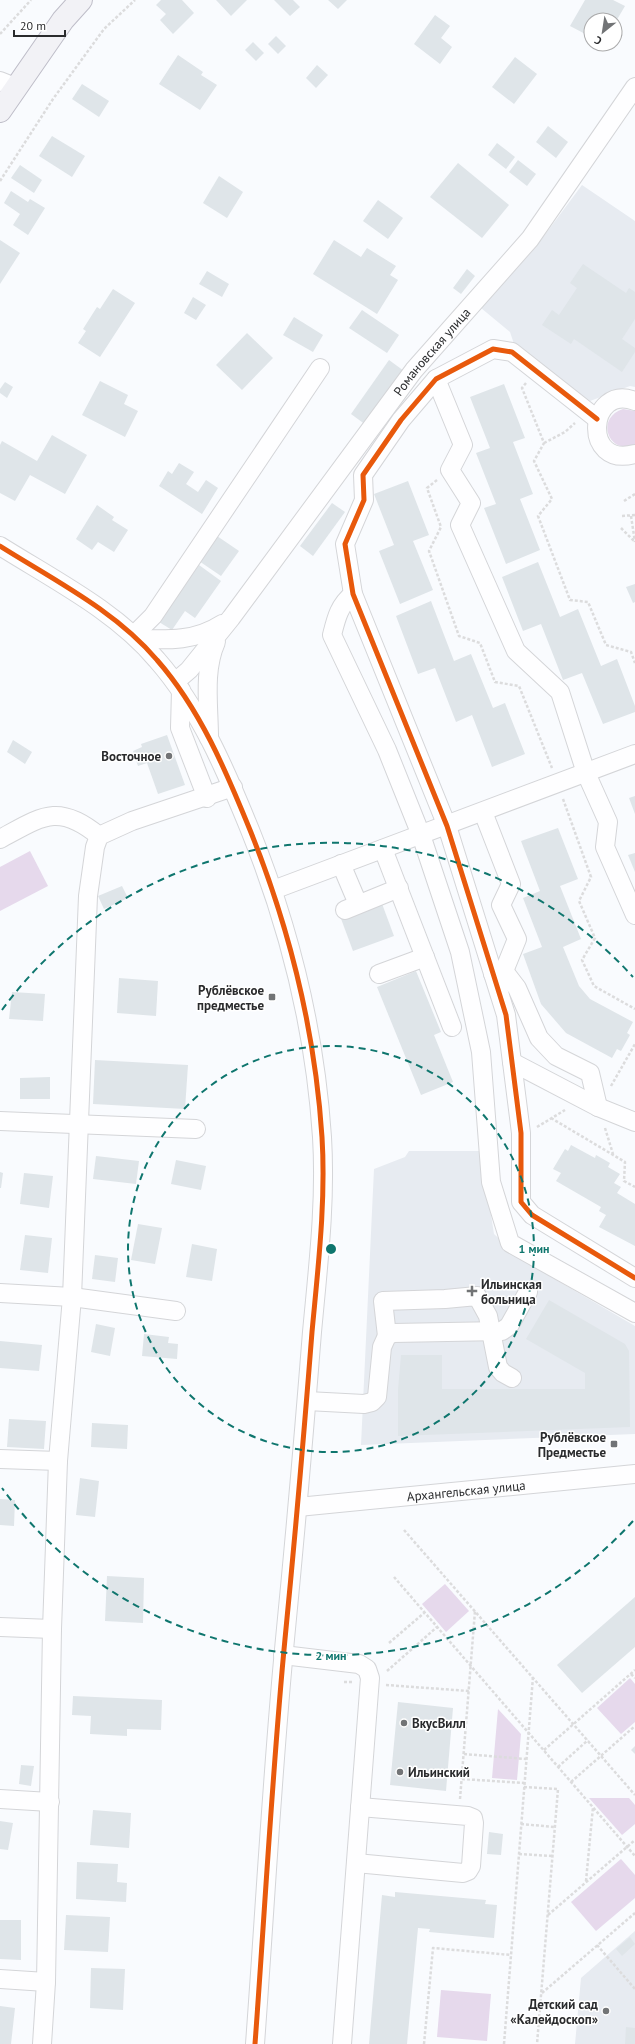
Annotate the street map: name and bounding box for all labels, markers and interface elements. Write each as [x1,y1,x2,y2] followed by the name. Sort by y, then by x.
[14,12,65,38] scale bar
[583,12,623,52] north arrow
[20,18,46,33] text: 20 m
[592,33,604,48] text: С
[390,304,474,399] street label: Романовская улица
[101,748,161,765] place label: Восточное
[164,751,174,761] marker: Восточное
[197,982,264,1014] place label: Рублёвское предместье
[267,992,277,1002] marker: Рублёвское предместье
[519,1241,549,1256] text: 1 мин
[324,1242,338,1256] centre of rings
[481,1276,542,1308] place label: Ильинская больница
[466,1285,478,1297] marker: Ильинская больница
[538,1429,606,1461] place label: Рублёвское Предместье
[609,1439,619,1449] marker: Рублёвское Предместье
[406,1476,526,1505] street label: Архангельская улица
[316,1648,346,1663] text: 2 мин
[412,1715,466,1732] place label: ВкусВилл
[399,1718,409,1728] marker: ВкусВилл
[408,1764,470,1781] place label: Ильинский
[395,1767,405,1777] marker: Ильинский
[510,1996,599,2028] place label: Детский сад «Калейдоскоп»
[601,2006,611,2016] marker: Детский сад «Калейдоскоп»

